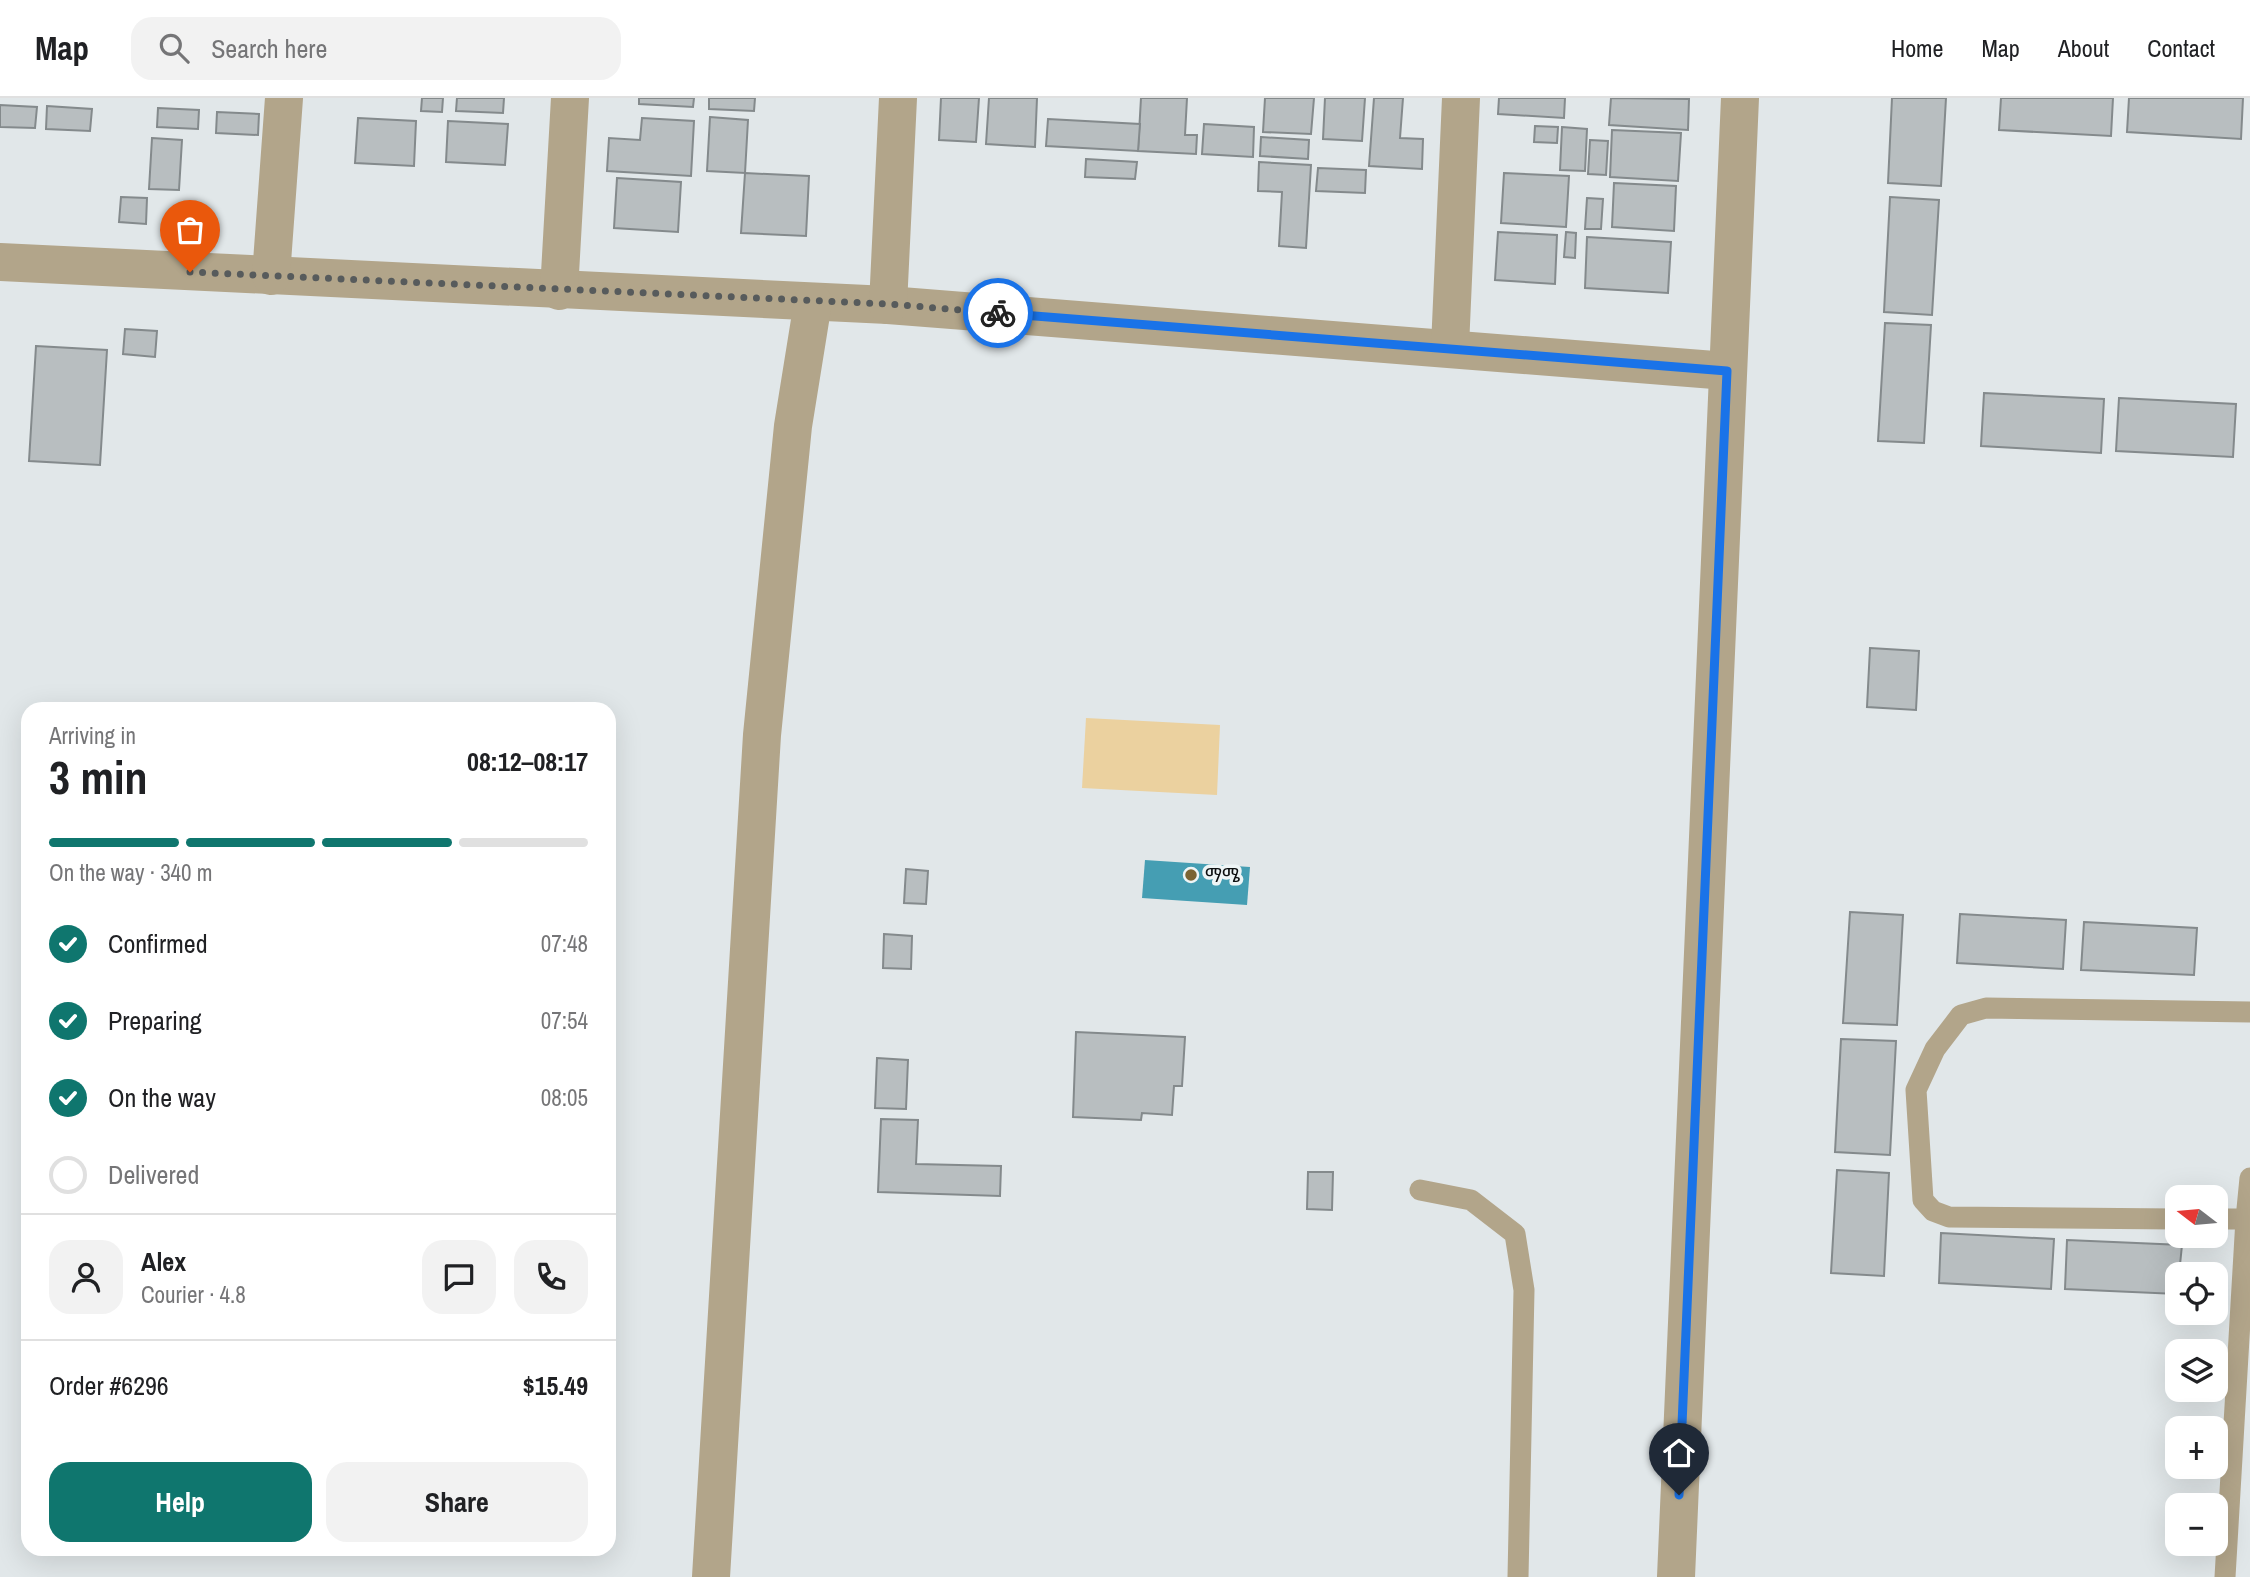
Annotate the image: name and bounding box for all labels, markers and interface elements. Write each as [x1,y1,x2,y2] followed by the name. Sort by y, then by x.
[131,17,621,80] search box
[35,26,89,70] text: Map
[155,29,193,67] icon: search
[211,31,327,66] text: Search here
[1891,32,1943,64] text: Home
[1981,32,2020,64] text: Map
[2058,32,2109,64] text: About
[2147,32,2215,64] text: Contact
[160,200,220,272] pin
[171,211,209,249] icon: bag
[963,278,1033,348] courier
[979,294,1017,332] icon: bike
[49,720,136,751] text: Arriving in
[467,744,588,779] text: 08:12–08:17
[49,746,148,808] text: 3 min
[49,857,213,888] text: On the way · 340 m
[1205,862,1240,888] place label: ማሜ
[1183,867,1199,883] marker: ማሜ
[49,925,87,963] icon: check
[108,926,208,961] text: Confirmed
[541,928,588,959] text: 07:48
[49,1002,87,1040] icon: check
[108,1003,202,1038] text: Preparing
[541,1005,588,1036] text: 07:54
[49,1079,87,1117] icon: check
[108,1080,216,1115] text: On the way
[541,1082,588,1113] text: 08:05
[108,1157,199,1192] text: Delivered
[2165,1185,2228,1248] north arrow
[2165,1185,2228,1556] map controls
[49,1240,123,1314] button: person
[422,1240,496,1314] button: chat
[514,1240,588,1314] button: phone
[141,1244,186,1279] text: Alex
[2165,1262,2228,1325] button: locate
[141,1279,246,1310] text: Courier · 4.8
[2165,1339,2228,1402] button: layers
[49,1368,169,1403] text: Order #6296
[523,1368,588,1403] text: $15.49
[2165,1416,2228,1479] button: +
[1649,1423,1709,1495] pin
[1660,1434,1698,1472] icon: home
[49,1462,312,1542] button: Help
[326,1462,588,1542] button: Share
[2165,1493,2228,1556] button: −

